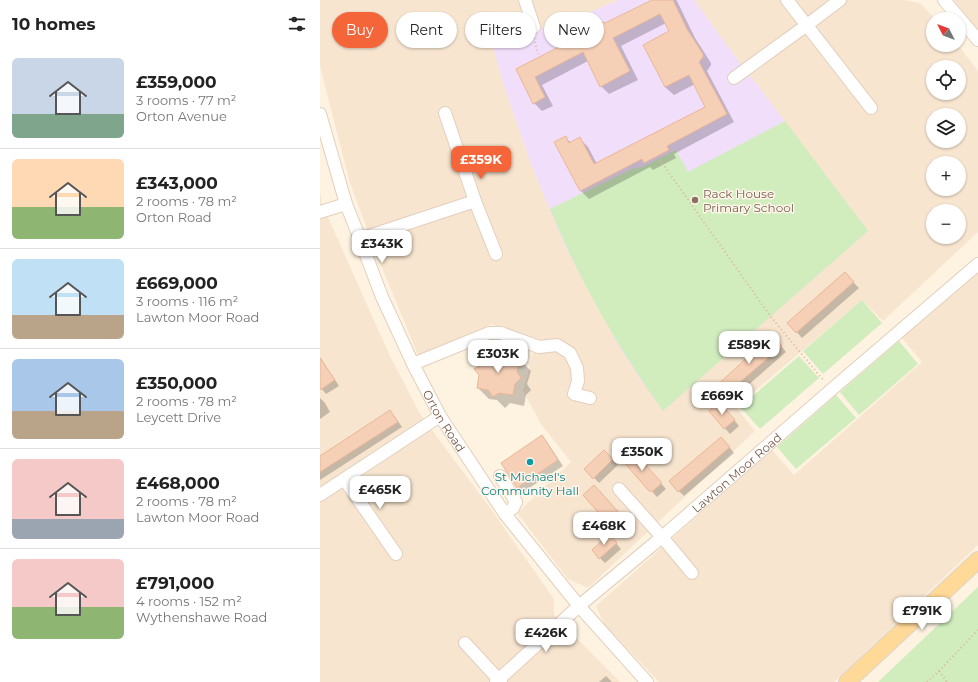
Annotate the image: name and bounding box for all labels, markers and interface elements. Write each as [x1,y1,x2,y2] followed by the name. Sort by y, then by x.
[332,12,388,48] chip: Buy
[396,12,457,48] chip: Rent
[465,12,536,48] chip: Filters
[544,12,604,48] chip: New
[926,12,966,52] north arrow
[926,12,966,244] map controls
[286,13,308,35] icon: filters
[12,14,96,34] text: 10 homes
[926,60,966,100] button: locate
[136,72,217,92] text: £359,000
[44,74,92,122] icon: home
[136,92,236,108] text: 3 rooms · 77 m²
[136,108,227,124] text: Orton Avenue
[926,108,966,148] button: layers
[453,146,509,180] pin: £359K
[460,151,502,167] text: £359K
[926,156,966,196] button: +
[136,173,218,193] text: £343,000
[44,175,92,223] icon: home
[703,186,794,215] place label: Rack House Primary School
[136,193,237,209] text: 2 rooms · 78 m²
[690,195,700,205] marker: Rack House Primary School
[926,204,966,244] button: −
[136,209,212,225] text: Orton Road
[354,230,410,264] pin: £343K
[361,235,403,251] text: £343K
[136,273,218,293] text: £669,000
[44,275,92,323] icon: home
[136,293,238,309] text: 3 rooms · 116 m²
[136,309,259,325] text: Lawton Moor Road
[721,331,777,365] pin: £589K
[728,336,770,352] text: £589K
[470,340,526,374] pin: £303K
[477,345,519,361] text: £303K
[136,373,217,393] text: £350,000
[44,375,92,423] icon: home
[694,382,750,416] pin: £669K
[420,387,469,454] street label: Orton Road
[701,387,743,403] text: £669K
[136,393,237,409] text: 2 rooms · 78 m²
[136,409,221,425] text: Leycett Drive
[688,429,784,515] street label: Lawton Moor Road
[614,438,670,472] pin: £350K
[621,443,663,459] text: £350K
[525,457,535,467] marker: St Michael's Community Hall
[481,469,579,498] place label: St Michael's Community Hall
[136,473,220,493] text: £468,000
[44,475,92,523] icon: home
[352,476,408,510] pin: £465K
[359,481,401,497] text: £465K
[136,493,237,509] text: 2 rooms · 78 m²
[136,509,259,525] text: Lawton Moor Road
[576,512,632,546] pin: £468K
[582,517,626,533] text: £468K
[136,573,214,593] text: £791,000
[44,575,92,623] icon: home
[136,593,242,609] text: 4 rooms · 152 m²
[894,597,950,631] pin: £791K
[902,602,942,618] text: £791K
[136,609,267,625] text: Wythenshawe Road
[518,619,574,653] pin: £426K
[525,624,567,640] text: £426K

